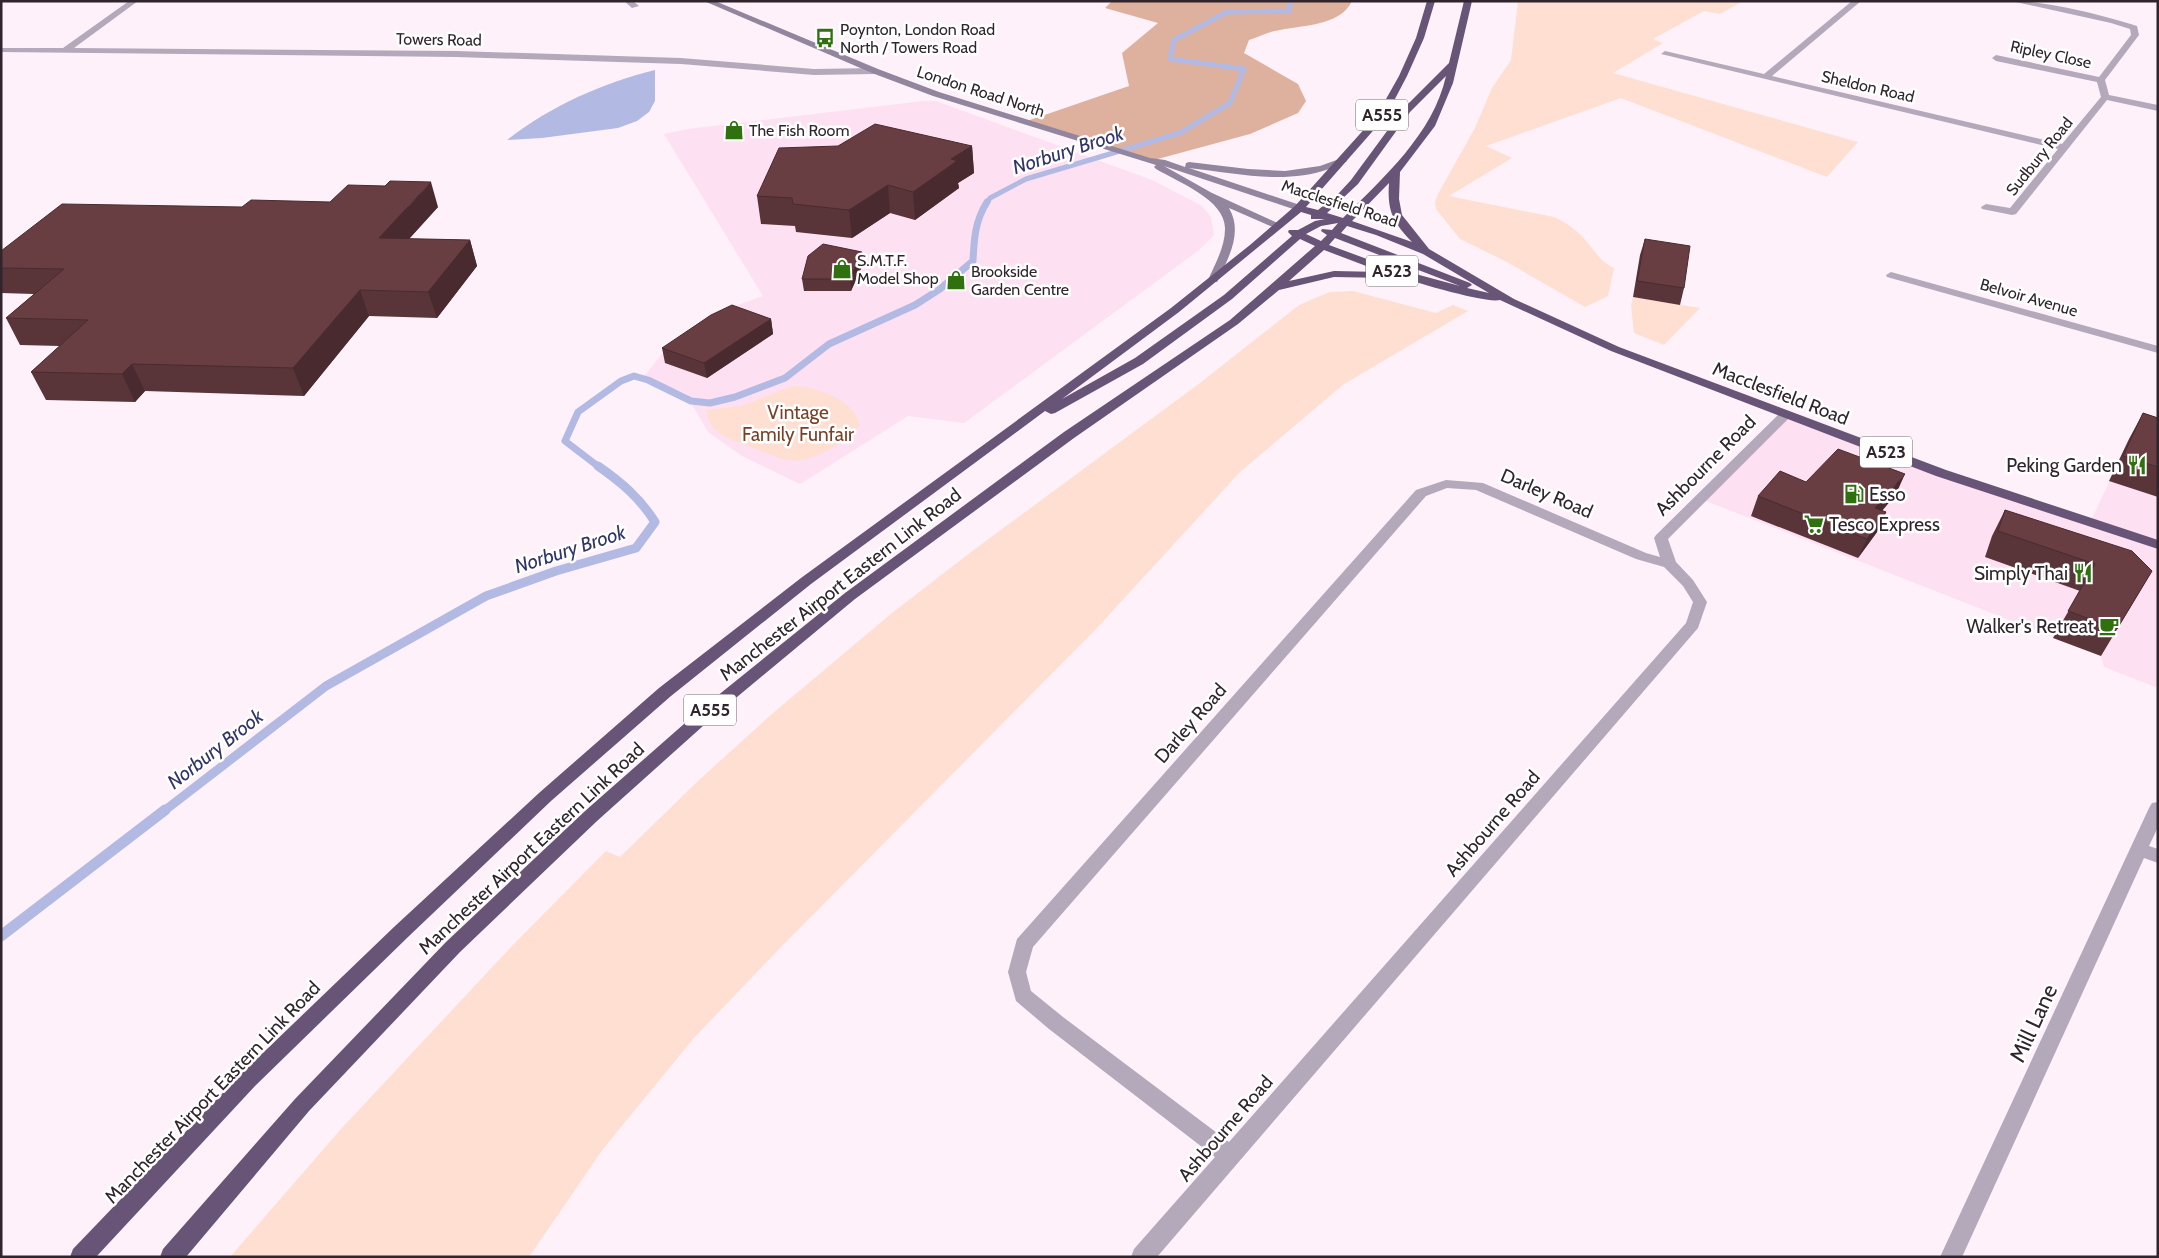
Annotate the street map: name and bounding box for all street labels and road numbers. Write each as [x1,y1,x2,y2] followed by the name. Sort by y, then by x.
[396,29,482,50] street label: Towers Road
[2009,37,2093,72] street label: Ripley Close
[915,62,1047,121] street label: London Road North
[1820,67,1916,106] street label: Sheldon Road
[1356,100,1408,130] road number: A555
[2002,113,2077,199] street label: Sudbury Road
[1279,176,1400,231] street label: Macclesfield Road
[1366,256,1418,286] road number: A523
[1978,274,2080,320] street label: Belvoir Avenue
[1709,357,1852,430] street label: Macclesfield Road
[1650,410,1760,520] street label: Ashbourne Road
[1860,437,1912,468] road number: A523
[1497,464,1596,523] street label: Darley Road
[715,483,966,686] street label: Manchester Airport Eastern Link Road
[1150,679,1231,768] street label: Darley Road
[684,694,736,726] road number: A555
[414,738,649,959] street label: Manchester Airport Eastern Link Road
[1440,766,1545,881] street label: Ashbourne Road
[100,976,325,1208] street label: Manchester Airport Eastern Link Road
[2004,980,2063,1066] street label: Mill Lane
[1173,1071,1278,1186] street label: Ashbourne Road

